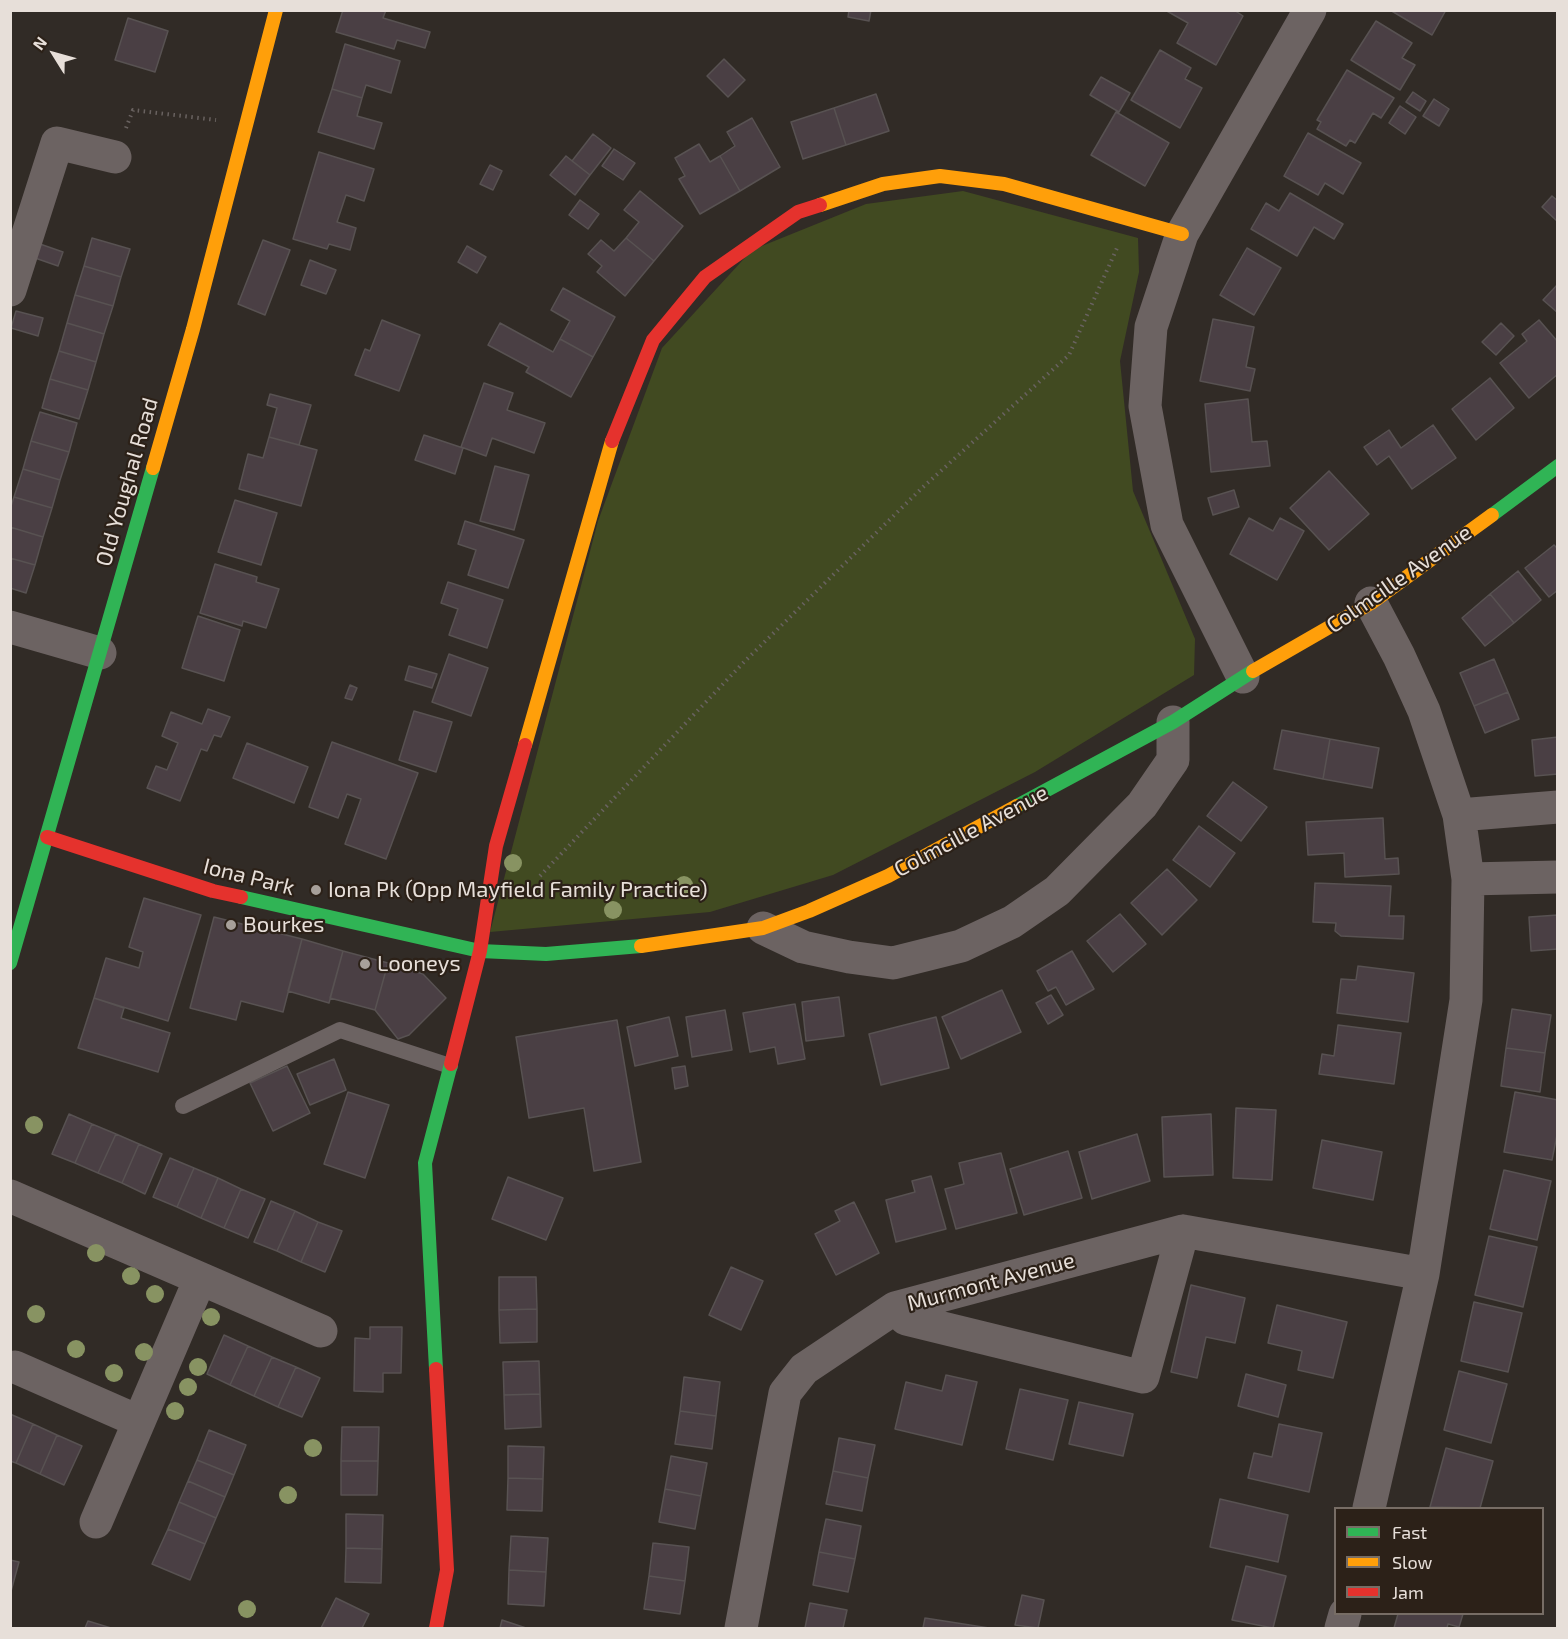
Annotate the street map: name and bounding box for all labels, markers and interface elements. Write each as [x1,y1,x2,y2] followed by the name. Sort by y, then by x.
[24,24,84,84] north arrow
[28,33,50,53] text: N
[90,395,164,569] street label: Old Youghal Road
[1322,519,1476,639] street label: Colmcille Avenue
[890,779,1052,883] street label: Colmcille Avenue
[201,853,297,901] street label: Iona Park
[328,877,708,903] place label: Iona Pk (Opp Mayfield Family Practice)
[309,883,323,897] marker: Iona Pk (Opp Mayfield Family Practice)
[243,912,324,938] place label: Bourkes
[224,918,238,932] marker: Bourkes
[377,951,461,977] place label: Looneys
[358,957,372,971] marker: Looneys
[904,1247,1078,1317] street label: Murmont Avenue
[1334,1507,1544,1615] legend
[1392,1521,1427,1543] text: Fast
[1392,1551,1432,1573] text: Slow
[1392,1581,1424,1603] text: Jam

